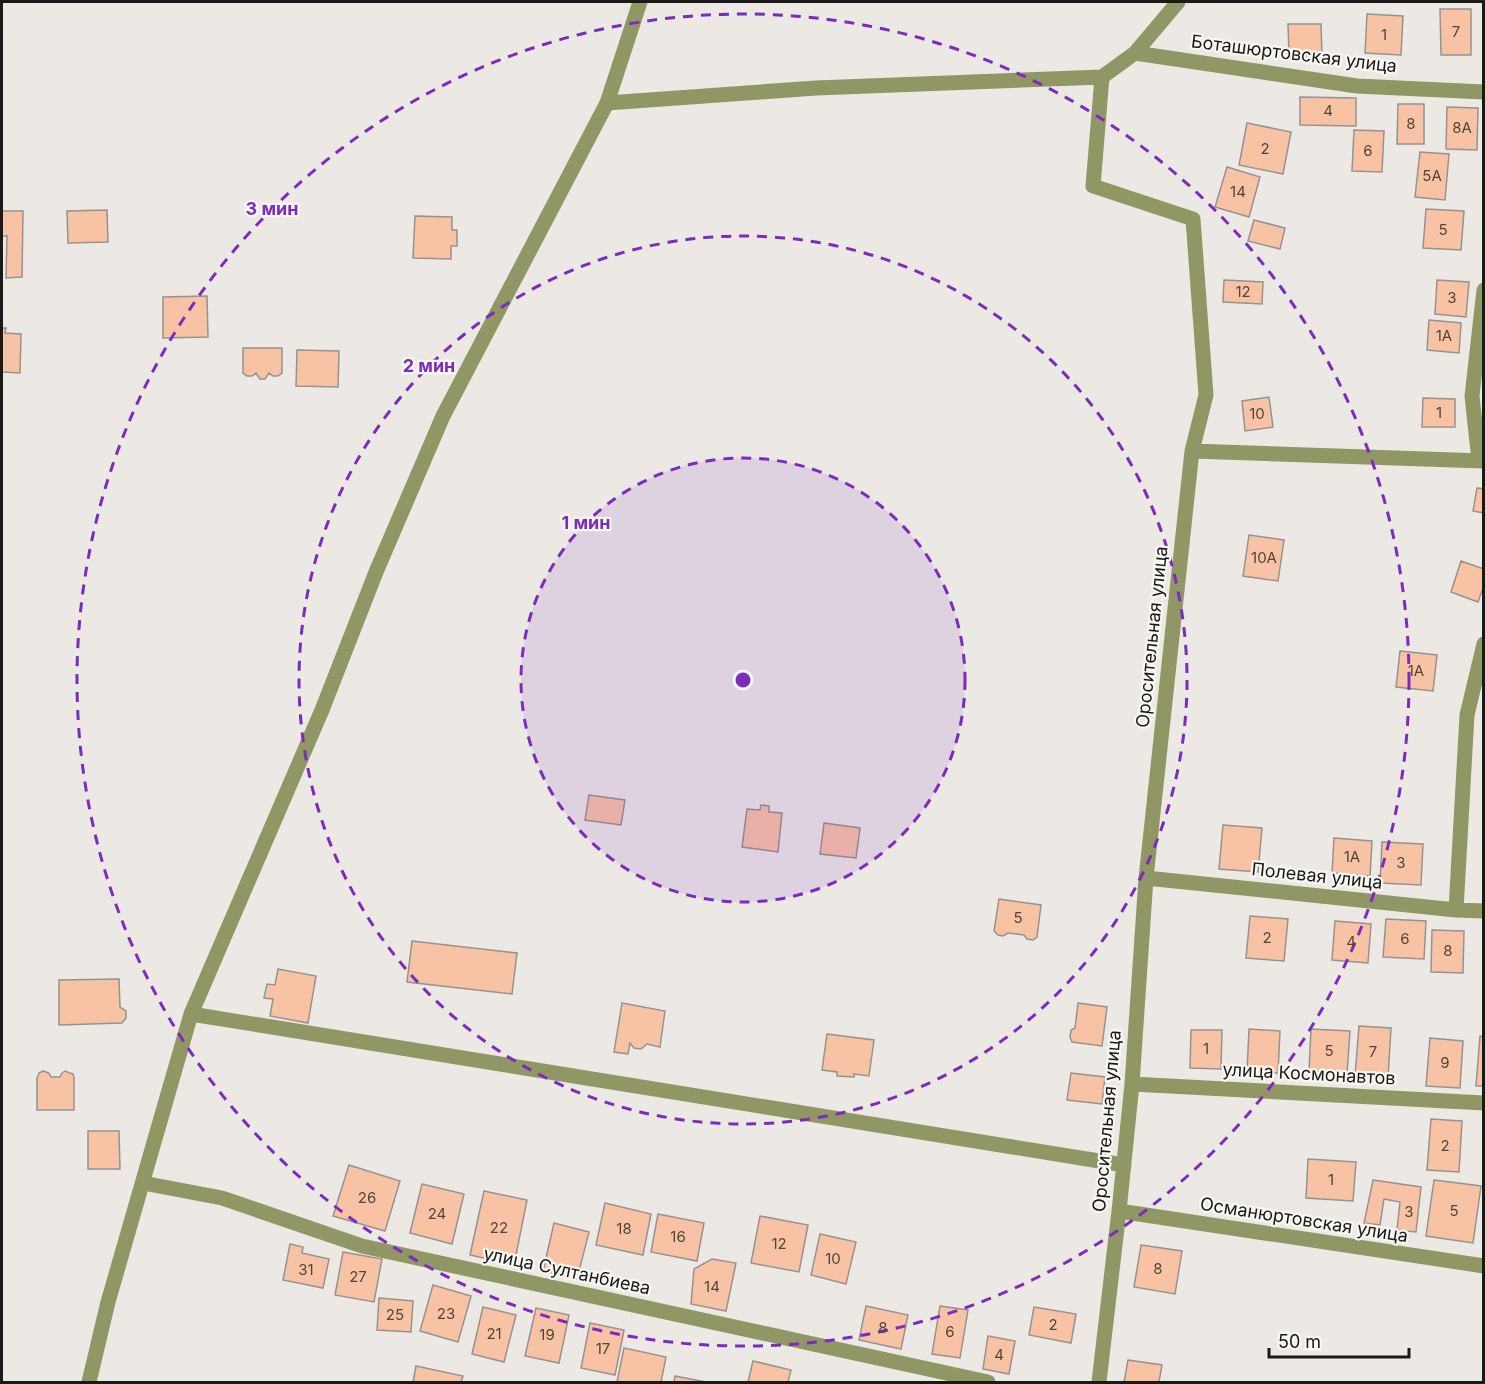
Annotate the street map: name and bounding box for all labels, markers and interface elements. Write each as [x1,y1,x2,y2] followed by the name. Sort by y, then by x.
[1452,22,1460,41] house number: 7
[1381,25,1387,44] house number: 1
[1190,30,1398,77] street label: Боташюртовская улица
[1323,101,1333,120] house number: 4
[1406,114,1416,133] house number: 8
[1452,118,1472,137] house number: 8А
[1260,139,1270,158] house number: 2
[1363,141,1373,160] house number: 6
[1422,166,1442,185] house number: 5А
[1230,182,1246,201] house number: 14
[246,198,298,219] text: 3 мин
[1438,220,1448,239] house number: 5
[1235,282,1251,301] house number: 12
[1447,288,1457,307] house number: 3
[1436,326,1452,345] house number: 1А
[403,355,455,376] text: 2 мин
[1436,403,1442,422] house number: 1
[1249,404,1265,423] house number: 10
[561,512,611,533] text: 1 мин
[1132,545,1171,729] street label: Оросительная улица
[1251,548,1277,567] house number: 10А
[1408,661,1424,680] house number: 1А
[733,670,753,690] centre of rings
[1344,847,1360,866] house number: 1А
[1396,853,1406,872] house number: 3
[1251,858,1384,893] street label: Полевая улица
[1013,908,1023,927] house number: 5
[1262,928,1272,947] house number: 2
[1400,929,1410,948] house number: 6
[1346,932,1356,951] house number: 4
[1443,941,1453,960] house number: 8
[1088,1029,1125,1213] street label: Оросительная улица
[1203,1039,1209,1058] house number: 1
[1324,1041,1334,1060] house number: 5
[1369,1042,1377,1061] house number: 7
[1440,1053,1450,1072] house number: 9
[1222,1058,1396,1089] street label: улица Космонавтов
[1440,1136,1450,1155] house number: 2
[1328,1170,1334,1189] house number: 1
[358,1188,376,1207] house number: 26
[1199,1193,1410,1246] street label: Османюртовская улица
[1449,1201,1459,1220] house number: 5
[1404,1202,1414,1221] house number: 3
[428,1204,446,1223] house number: 24
[490,1218,508,1237] house number: 22
[616,1219,632,1238] house number: 18
[670,1227,686,1246] house number: 16
[771,1234,787,1253] house number: 12
[482,1243,653,1298] street label: улица Султанбиева
[825,1249,841,1268] house number: 10
[1153,1259,1163,1278] house number: 8
[298,1260,314,1279] house number: 31
[349,1267,367,1286] house number: 27
[704,1277,720,1296] house number: 14
[437,1304,455,1323] house number: 23
[386,1305,404,1324] house number: 25
[1048,1315,1058,1334] house number: 2
[878,1318,888,1337] house number: 8
[1269,1321,1408,1359] scale bar
[945,1322,955,1341] house number: 6
[486,1324,502,1343] house number: 21
[539,1325,555,1344] house number: 19
[1278,1331,1321,1352] text: 50 m
[596,1339,610,1358] house number: 17
[994,1345,1004,1364] house number: 4

